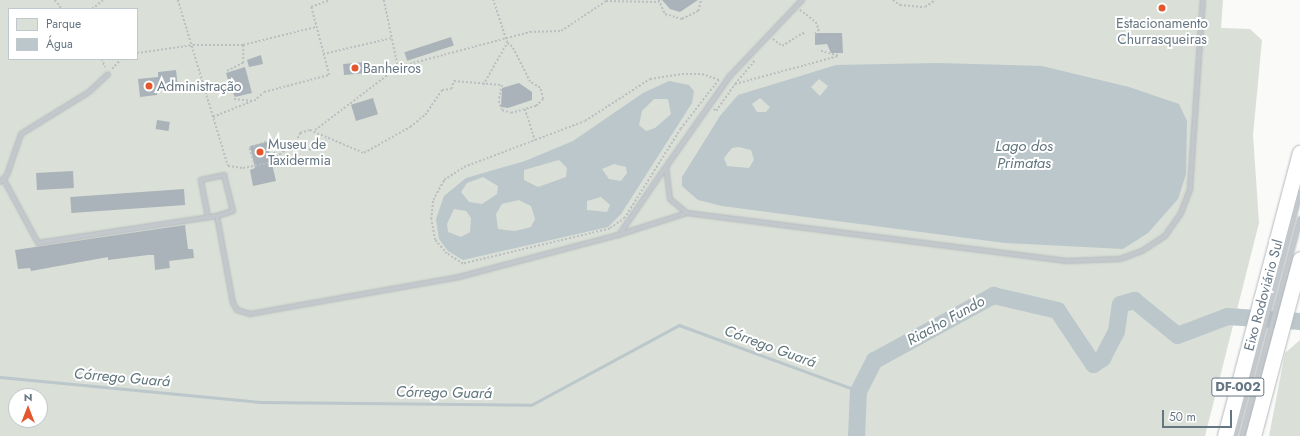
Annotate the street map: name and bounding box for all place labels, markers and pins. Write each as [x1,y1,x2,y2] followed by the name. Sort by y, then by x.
[1157,3,1167,13] marker: Estacionamento Churrasqueiras
[1116,15,1208,48] place label: Estacionamento Churrasqueiras
[363,60,421,76] place label: Banheiros
[350,63,360,73] marker: Banheiros
[157,78,241,94] place label: Administração
[144,81,154,91] marker: Administração
[268,136,331,168] place label: Museu de Taxidermia
[255,147,265,157] marker: Museu de Taxidermia

